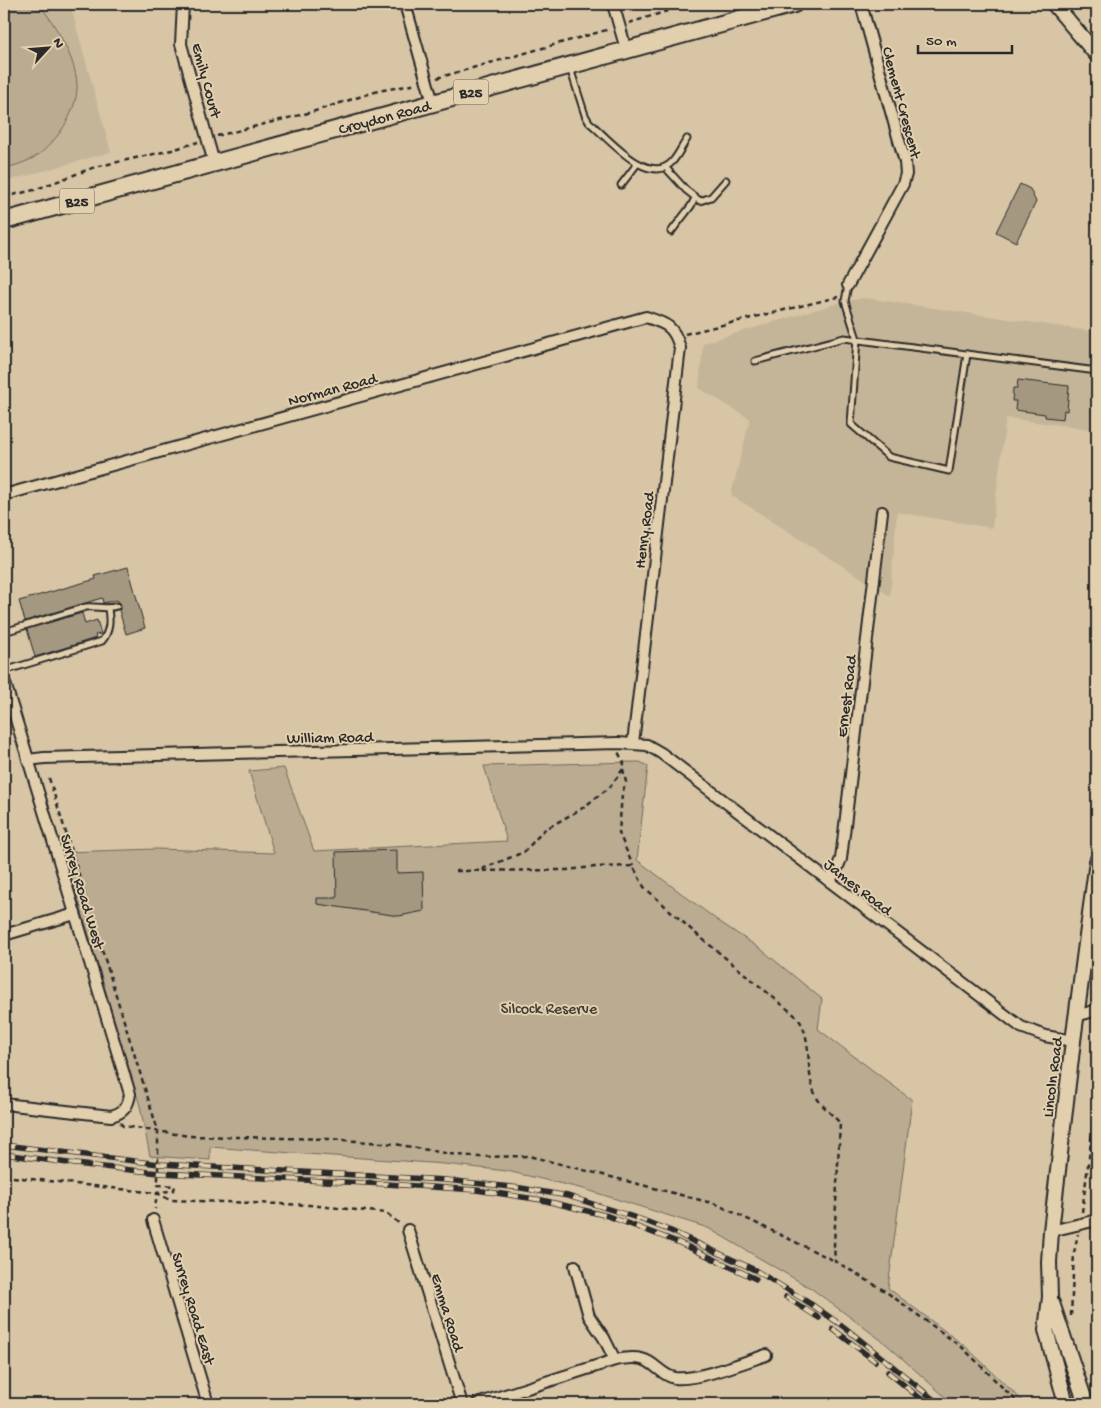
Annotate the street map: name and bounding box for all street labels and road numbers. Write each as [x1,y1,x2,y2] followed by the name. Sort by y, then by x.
[186,41,224,122] street label: Emily Court
[876,45,924,162] street label: Clement Crescent
[454,80,488,104] road number: B25
[337,98,435,141] street label: Croydon Road
[60,188,94,214] road number: B25
[286,370,381,412] street label: Norman Road
[632,489,661,570] street label: Henry Road
[834,653,863,739] street label: Ernest Road
[287,729,375,750] street label: William Road
[54,832,108,953] street label: Surrey Road West
[819,856,896,922] street label: James Road
[1040,1035,1069,1119] street label: Lincoln Road
[166,1251,218,1369] street label: Surrey Road East
[425,1272,467,1356] street label: Emma Road

